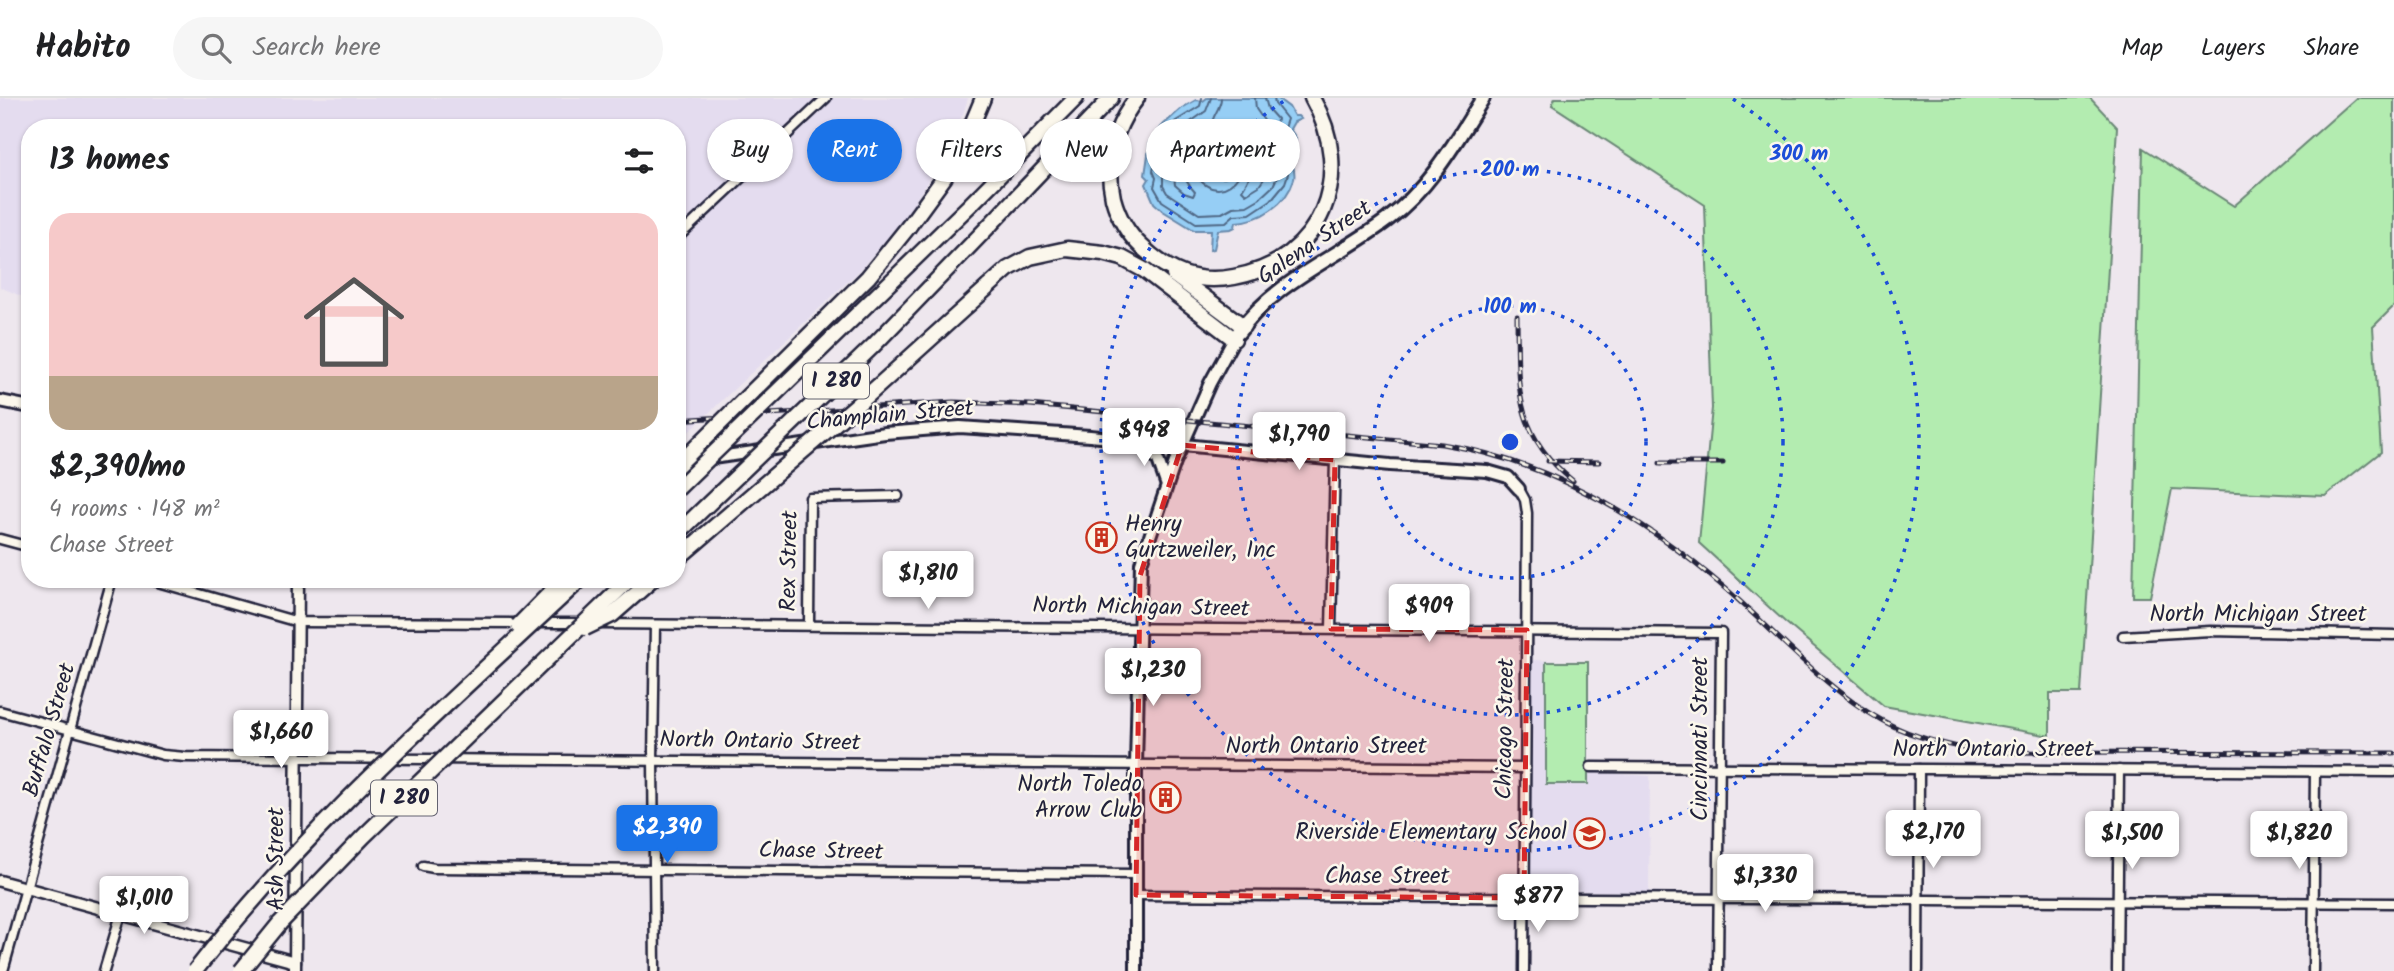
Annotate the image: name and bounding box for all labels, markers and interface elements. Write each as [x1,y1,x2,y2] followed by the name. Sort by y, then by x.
[173,17,663,80] search box
[35,22,131,75] text: Habito
[253,27,381,69] text: Search here
[197,29,235,67] icon: search
[2121,29,2163,68] text: Map
[2201,29,2265,68] text: Layers
[2303,29,2359,68] text: Share
[707,119,793,182] chip: Buy
[807,119,902,182] chip: Rent
[916,119,1026,182] chip: Filters
[1040,119,1132,182] chip: New
[1146,119,1300,182] chip: Apartment
[49,137,170,185] text: 13 homes
[1769,138,1828,171] text: 300 m
[620,142,658,180] icon: filters
[1480,154,1540,187] text: 200 m
[1250,191,1380,295] street label: Galena Street
[291,259,417,385] icon: home
[1483,291,1537,324] text: 100 m
[803,364,869,398] road number: I 280
[805,391,976,441] street label: Champlain Street
[1103,408,1185,468] pin: $948
[1242,412,1356,472] pin: $1,790
[1118,413,1170,449] text: $948
[1269,417,1329,453] text: $1,790
[1498,430,1522,454] centre of rings
[49,444,186,492] text: $2,390/mo
[49,492,220,528] text: 4 rooms · 148 m²
[1125,507,1276,569] place label: Henry Gurtzweiler, Inc
[771,509,809,612] street label: Rex Street
[1085,521,1119,555] building icon: Henry Gurtzweiler, Inc
[49,528,174,564] text: Chase Street
[871,552,985,611] pin: $1,810
[899,556,957,592] text: $1,810
[1388,584,1470,644] pin: $909
[1032,588,1251,628] street label: North Michigan Street
[1405,589,1453,625] text: $909
[2149,597,2368,633] street label: North Michigan Street
[1096,648,1210,708] pin: $1,230
[1121,653,1185,689] text: $1,230
[1683,656,1719,821] street label: Cincinnati Street
[1487,657,1525,800] street label: Chicago Street
[14,658,87,801] street label: Buffalo Street
[224,710,338,770] pin: $1,660
[249,715,313,751] text: $1,660
[659,722,862,762] street label: North Ontario Street
[1225,729,1428,765] street label: North Ontario Street
[1892,732,2095,768] street label: North Ontario Street
[1017,767,1142,829] place label: North Toledo Arrow Club
[371,780,437,816] road number: I 280
[1148,781,1182,815] building icon: North Toledo Arrow Club
[259,806,295,911] street label: Ash Street
[610,806,724,865] pin: $2,390
[632,810,702,846] text: $2,390
[1876,810,1990,870] pin: $2,170
[2075,812,2189,871] pin: $1,500
[2242,812,2356,871] pin: $1,820
[1295,815,1567,851] place label: Riverside Elementary School
[1902,815,1964,851] text: $2,170
[1573,816,1607,850] school or university icon: Riverside Elementary School
[2101,816,2163,852] text: $1,500
[2266,816,2332,852] text: $1,820
[758,833,885,871] street label: Chase Street
[1708,854,1822,914] pin: $1,330
[1325,859,1450,895] street label: Chase Street
[1733,859,1797,895] text: $1,330
[1497,874,1579,934] pin: $877
[87,876,201,936] pin: $1,010
[1514,879,1562,915] text: $877
[115,881,173,917] text: $1,010

